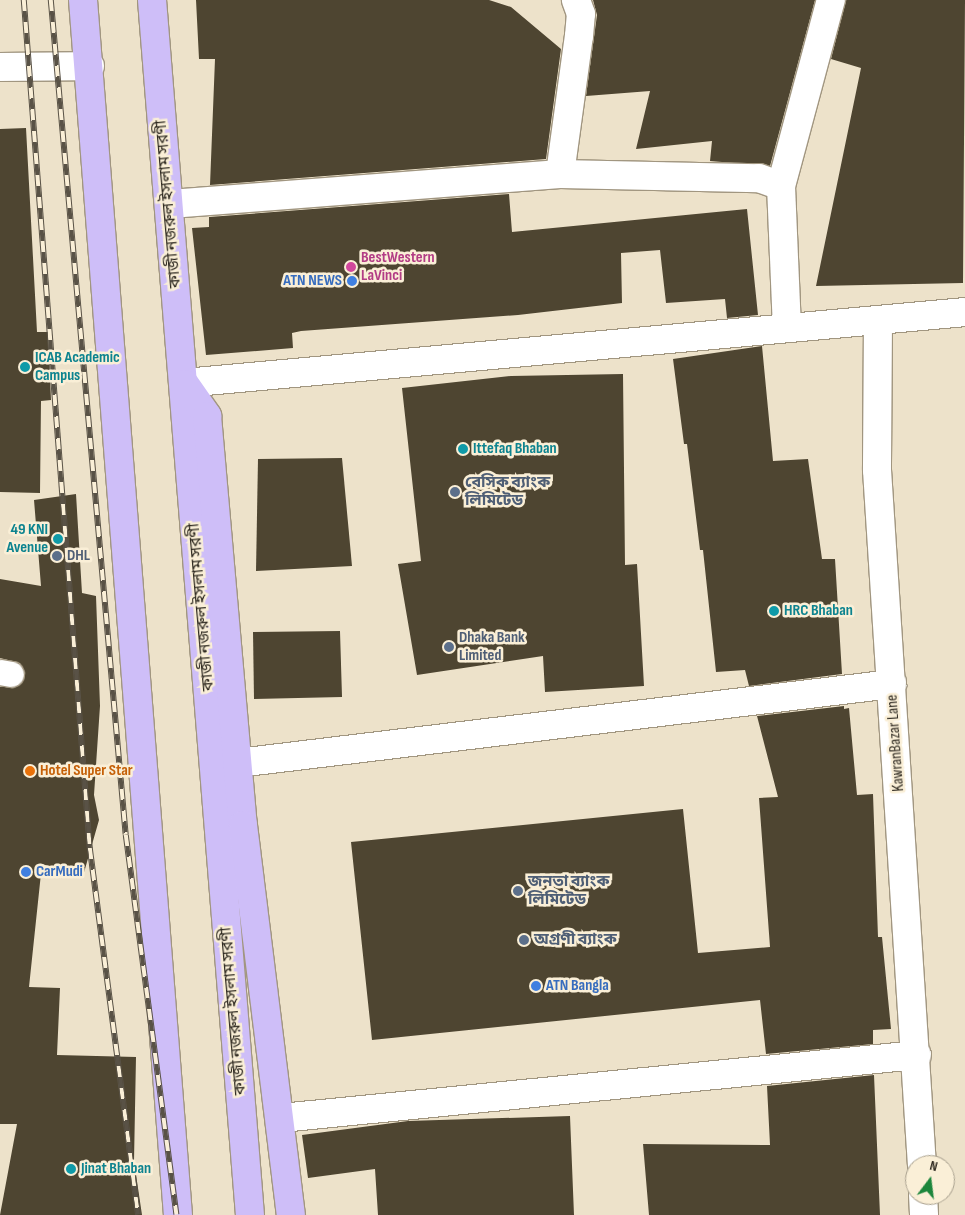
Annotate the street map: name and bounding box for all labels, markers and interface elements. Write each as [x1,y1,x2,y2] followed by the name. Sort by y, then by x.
[152,119,186,289] street label: কাজী নজরুল ইসলাম সরণী
[361,248,435,286] place label: BestWestern LaVinci
[345,261,357,273] marker: BestWestern LaVinci
[283,271,342,291] place label: ATN NEWS
[346,275,358,287] marker: ATN NEWS
[35,348,120,386] place label: ICAB Academic Campus
[19,361,31,373] marker: ICAB Academic Campus
[473,439,557,459] place label: Ittefaq Bhaban
[457,443,469,455] marker: Ittefaq Bhaban
[465,473,550,511] place label: বেসিক ব্যাংক লিমিটেড
[449,486,461,498] marker: বেসিক ব্যাংক লিমিটেড
[6,520,48,558] place label: 49 KNI Avenue
[185,522,219,692] street label: কাজী নজরুল ইসলাম সরণী
[52,533,64,545] marker: 49 KNI Avenue
[67,546,90,566] place label: DHL
[51,550,63,562] marker: DHL
[784,601,853,621] place label: HRC Bhaban
[768,605,780,617] marker: HRC Bhaban
[459,628,525,666] place label: Dhaka Bank Limited
[443,641,455,653] marker: Dhaka Bank Limited
[883,694,909,792] street label: KawranBazar Lane
[40,761,133,781] place label: Hotel Super Star
[24,765,36,777] marker: Hotel Super Star
[36,862,83,882] place label: CarMudi
[20,866,32,878] marker: CarMudi
[528,872,610,910] place label: জনতা ব্যাংক লিমিটেড
[512,885,524,897] marker: জনতা ব্যাংক লিমিটেড
[217,926,251,1096] street label: কাজী নজরুল ইসলাম সরণী
[534,930,617,950] place label: অগ্রণী ব্যাংক
[518,934,530,946] marker: অগ্রণী ব্যাংক
[546,976,609,996] place label: ATN Bangla
[530,980,542,992] marker: ATN Bangla
[905,1155,955,1205] north arrow
[928,1157,940,1175] text: N
[81,1159,151,1179] place label: Jinat Bhaban
[65,1163,77,1175] marker: Jinat Bhaban

